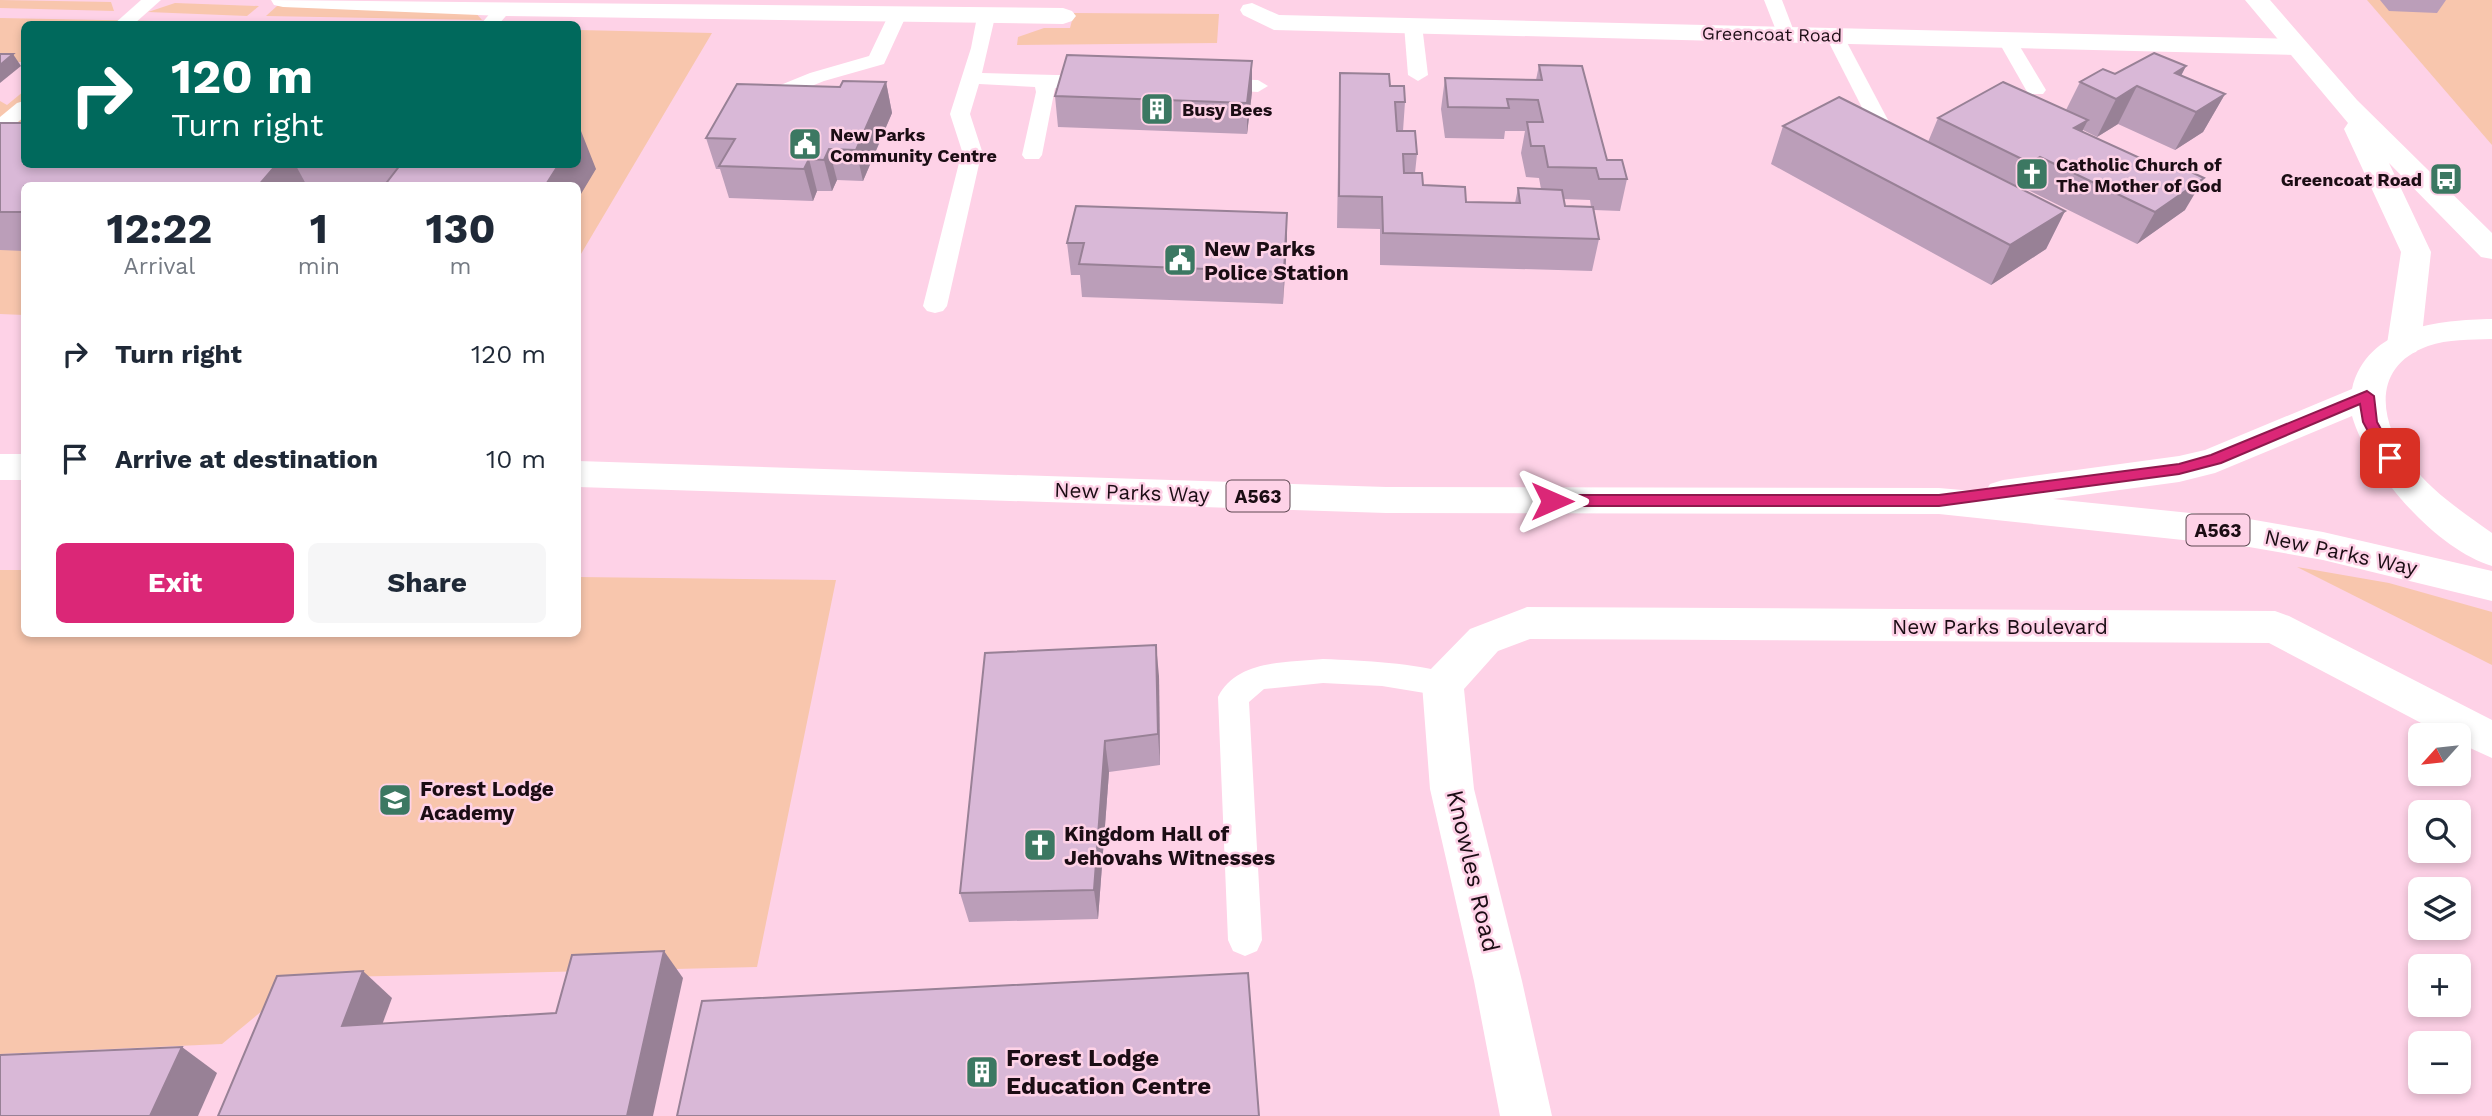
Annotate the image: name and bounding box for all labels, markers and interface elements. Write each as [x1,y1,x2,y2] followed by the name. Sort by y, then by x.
[1702,22,1842,46] street label: Greencoat Road
[171,47,313,105] text: 120 m
[56,49,147,140] icon: right
[1138,90,1176,128] building icon: Busy Bees
[1182,99,1273,120] place label: Busy Bees
[171,106,323,144] text: Turn right
[830,124,997,166] place label: New Parks Community Centre
[786,125,824,163] public building icon: New Parks Community Centre
[2056,154,2222,196] place label: Catholic Church of The Mother of God
[2013,155,2051,193] church icon: Catholic Church of The Mother of God
[2427,160,2465,198] bus stop icon: Greencoat Road
[2281,169,2422,190] place label: Greencoat Road
[106,204,212,253] text: 12:22
[310,204,328,253] text: 1
[425,204,496,253] text: 130
[1204,236,1349,285] place label: New Parks Police Station
[1161,241,1199,279] public building icon: New Parks Police Station
[123,253,195,280] text: Arrival
[298,253,340,280] text: min
[450,253,471,280] text: m
[56,335,94,373] icon: right
[115,339,242,369] text: Turn right
[471,339,546,369] text: 120 m
[2360,428,2420,488] pin
[2371,439,2409,477] icon: arrive
[56,440,94,478] icon: arrive
[115,444,378,474] text: Arrive at destination
[486,444,546,474] text: 10 m
[1515,464,1589,538] position arrow
[1054,477,1210,507] street label: New Parks Way
[1226,481,1290,512] road number: A563
[2186,514,2250,545] road number: A563
[2262,524,2420,580] street label: New Parks Way
[56,543,294,623] button: Exit
[308,543,546,623] button: Share
[1892,614,2108,639] street label: New Parks Boulevard
[2408,723,2471,786] north arrow
[2408,723,2471,1094] map controls
[420,776,554,825] place label: Forest Lodge Academy
[376,781,414,819] school or university icon: Forest Lodge Academy
[1441,787,1505,955] street label: Knowles Road
[2408,800,2471,863] button: search
[1064,821,1275,870] place label: Kingdom Hall of Jehovahs Witnesses
[1021,826,1059,864] church icon: Kingdom Hall of Jehovahs Witnesses
[2408,877,2471,940] button: layers
[2408,954,2471,1017] button: +
[2408,1031,2471,1094] button: −
[1006,1044,1211,1100] place label: Forest Lodge Education Centre
[963,1053,1001,1091] building icon: Forest Lodge Education Centre

